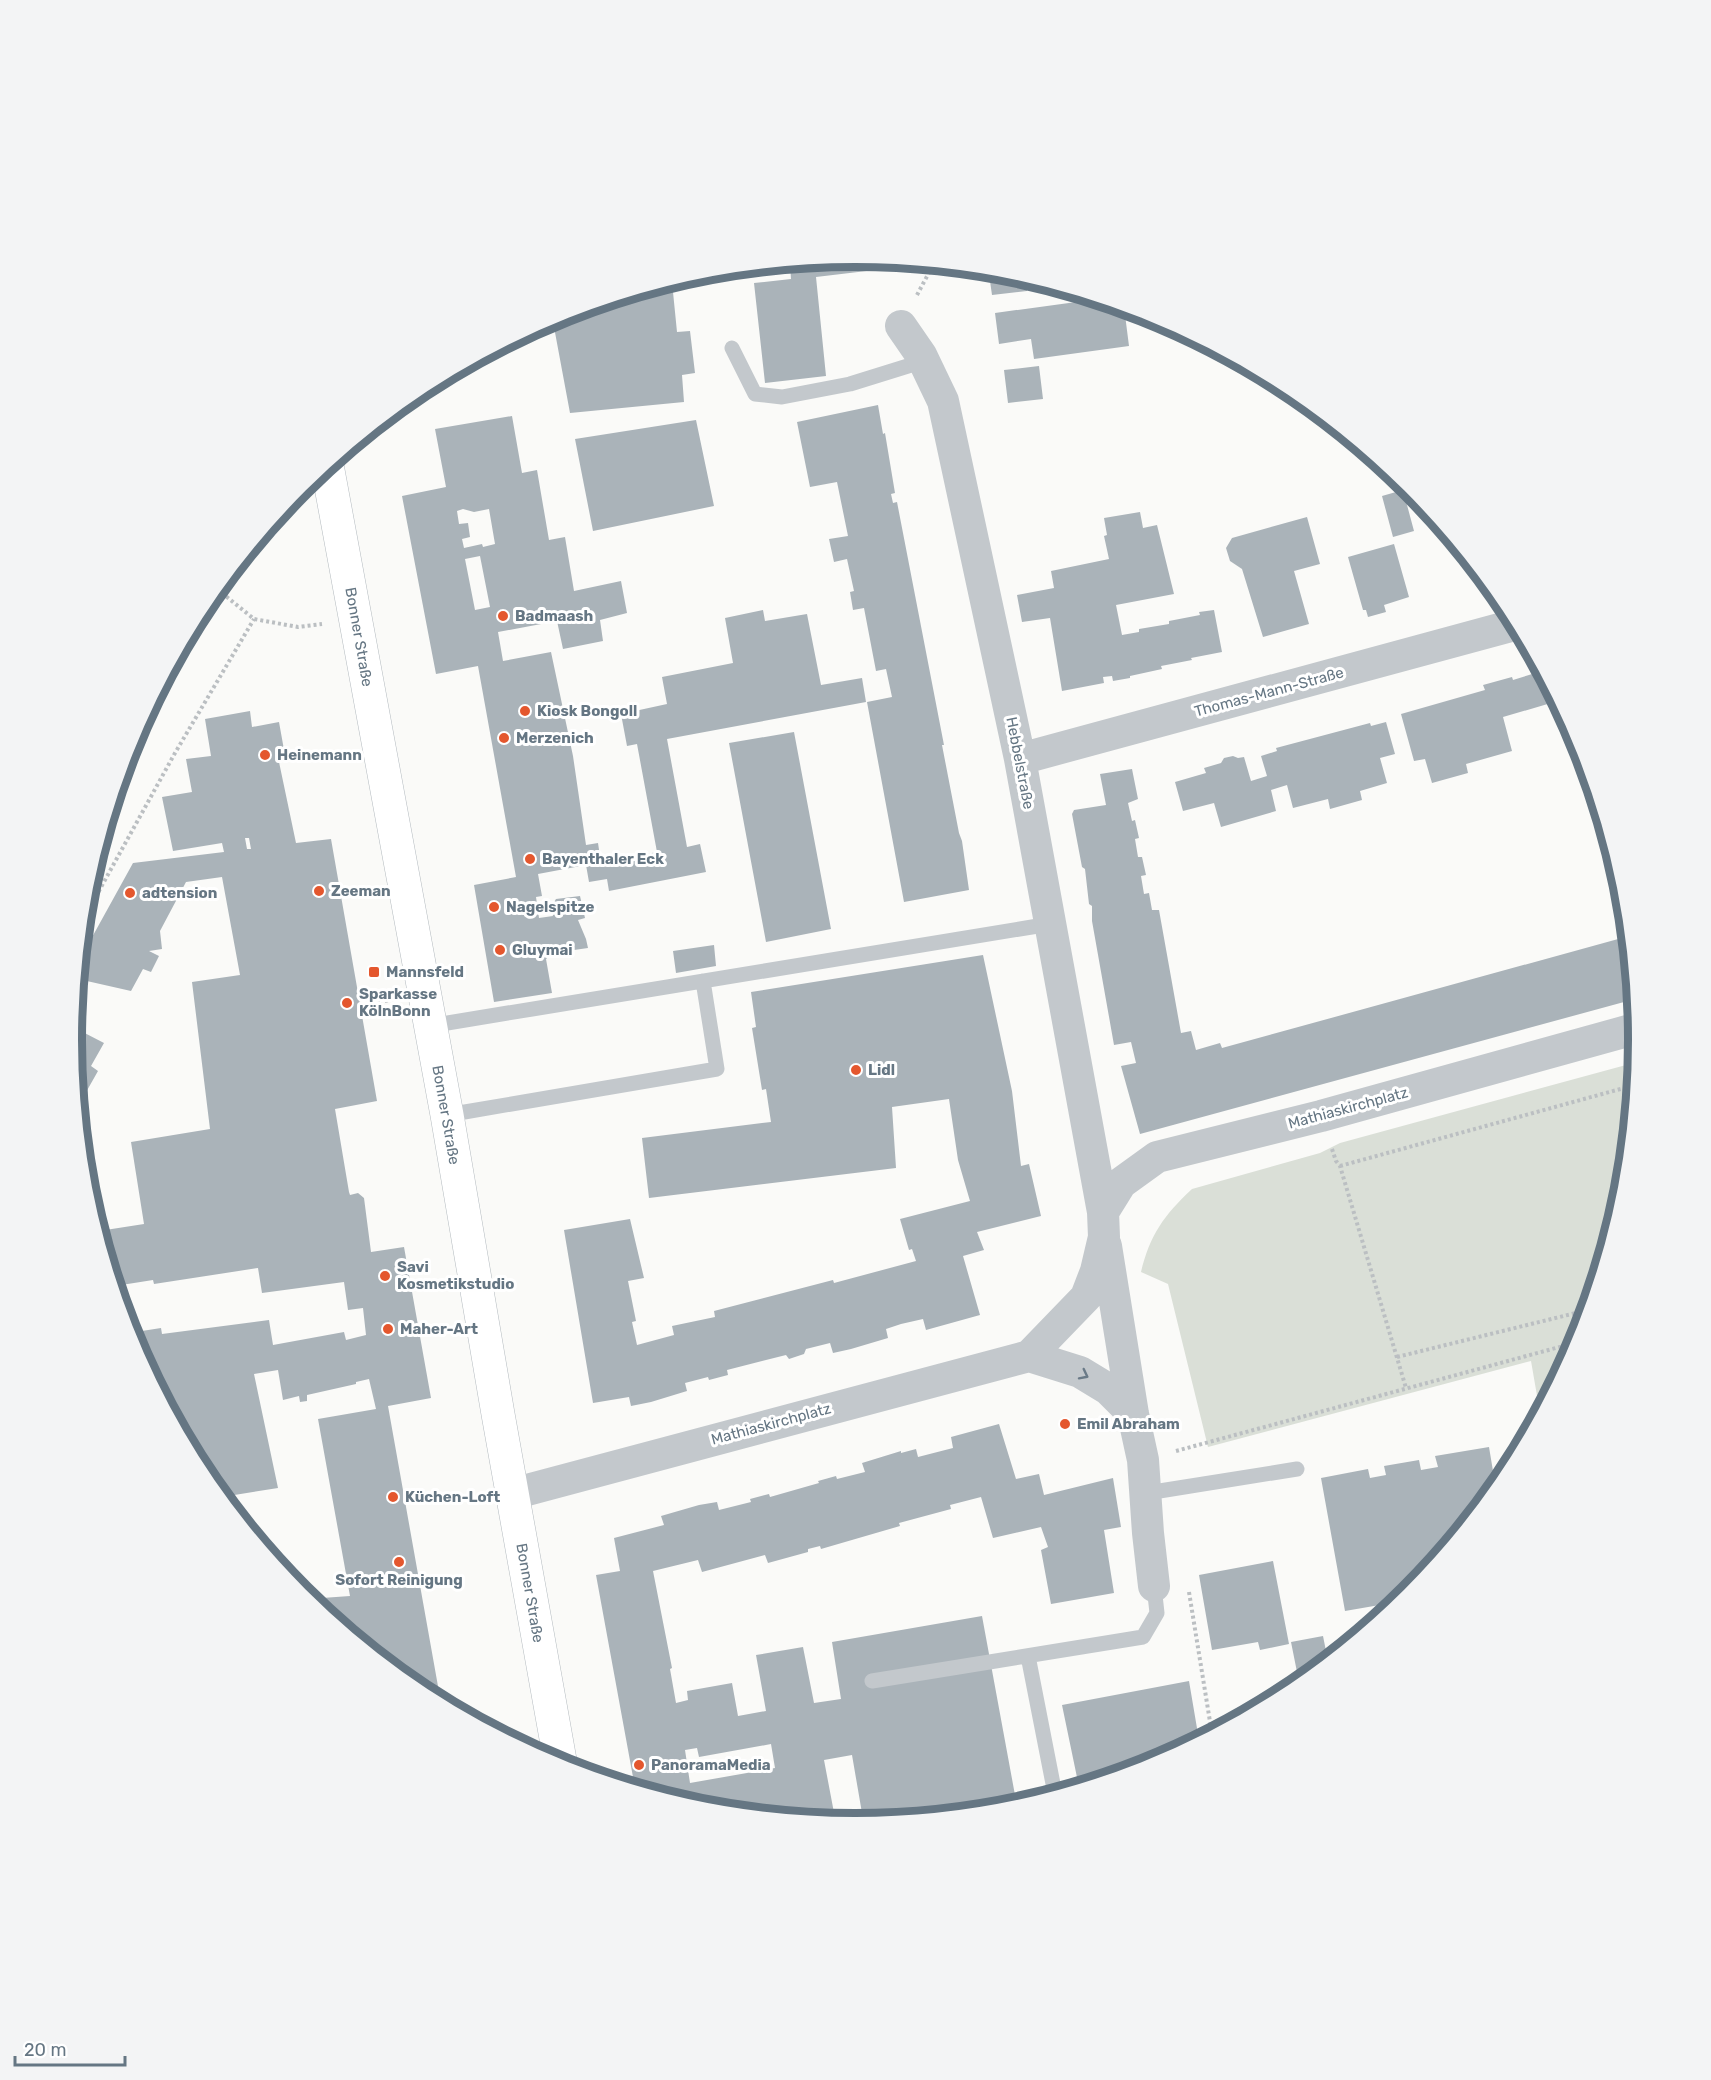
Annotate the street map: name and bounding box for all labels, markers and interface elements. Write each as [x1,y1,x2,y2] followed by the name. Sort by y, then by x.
[341,586,377,688] street label: Bonner Straße
[515,607,593,625] place label: Badmaash
[496,609,510,623] marker: Badmaash
[1192,663,1346,721] street label: Thomas-Mann-Straße
[537,702,637,720] place label: Kiosk Bongoll
[518,704,532,718] marker: Kiosk Bongoll
[1002,715,1038,811] street label: Hebbelstraße
[516,729,594,747] place label: Merzenich
[497,731,511,745] marker: Merzenich
[277,746,362,764] place label: Heinemann
[258,748,272,762] marker: Heinemann
[542,850,664,868] place label: Bayenthaler Eck
[523,852,537,866] marker: Bayenthaler Eck
[331,882,391,900] place label: Zeeman
[142,884,217,902] place label: adtension
[312,884,326,898] marker: Zeeman
[123,886,137,900] marker: adtension
[506,898,595,916] place label: Nagelspitze
[487,900,501,914] marker: Nagelspitze
[512,941,573,959] place label: Gluymai
[493,943,507,957] marker: Gluymai
[386,963,464,981] place label: Mannsfeld
[367,965,381,979] marker: Mannsfeld
[359,985,437,1020] place label: Sparkasse KölnBonn
[340,996,354,1010] marker: Sparkasse KölnBonn
[868,1061,895,1079] place label: Lidl
[849,1063,863,1077] marker: Lidl
[428,1064,464,1166] street label: Bonner Straße
[1286,1083,1410,1133] street label: Mathiaskirchplatz
[397,1258,514,1293] place label: Savi Kosmetikstudio
[378,1269,392,1283] marker: Savi Kosmetikstudio
[400,1320,478,1338] place label: Maher-Art
[381,1322,395,1336] marker: Maher-Art
[1078,1368,1089,1380] one-way arrow
[709,1399,833,1449] street label: Mathiaskirchplatz
[1077,1415,1180,1433] place label: Emil Abraham
[1058,1417,1072,1431] marker: Emil Abraham
[405,1488,500,1506] place label: Küchen-Loft
[386,1490,400,1504] marker: Küchen-Loft
[512,1542,548,1644] street label: Bonner Straße
[392,1555,406,1569] marker: Sofort Reinigung
[335,1571,463,1589] place label: Sofort Reinigung
[651,1756,771,1774] place label: PanoramaMedia
[632,1758,646,1772] marker: PanoramaMedia
[15,2029,124,2067] scale bar
[24,2039,66,2061] text: 20 m

